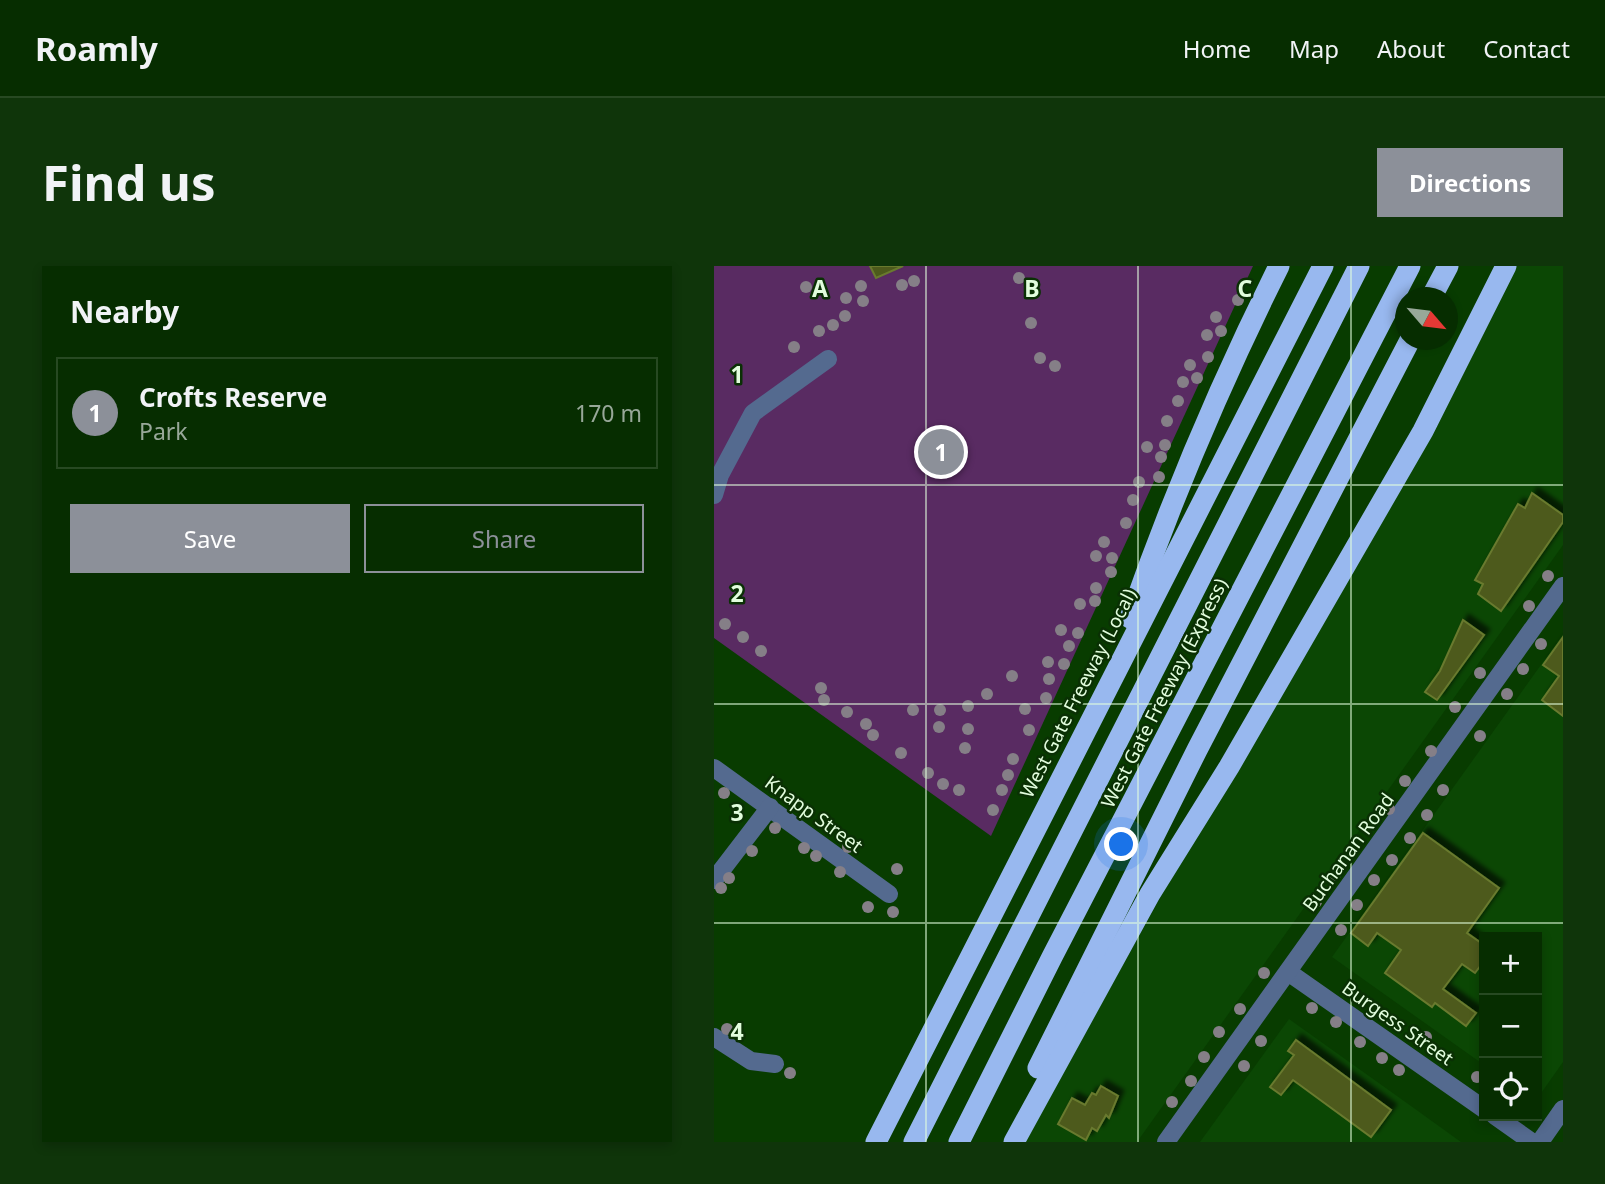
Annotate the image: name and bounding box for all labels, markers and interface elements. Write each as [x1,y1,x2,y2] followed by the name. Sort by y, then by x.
[35,26,158,71] text: Roamly
[1183,32,1251,65] text: Home
[1289,32,1339,65] text: Map
[1377,32,1445,65] text: About
[1483,32,1570,65] text: Contact
[1377,148,1563,217] button: Directions
[42,149,216,215] text: Find us
[812,272,828,304] text: A
[1024,272,1040,304] text: B
[1238,272,1253,304] text: C
[1395,287,1458,350] north arrow
[70,291,179,332] text: Nearby
[730,358,744,390] text: 1
[139,379,327,415] text: Crofts Reserve
[88,397,102,429] text: 1
[575,397,642,429] text: 170 m
[139,415,188,447] text: Park
[918,426,964,478] pin: 1
[70,504,350,573] button: Save
[364,504,644,573] button: Share
[1095,574,1233,812] street label: West Gate Freeway (Express)
[730,577,744,609] text: 2
[1014,584,1142,802] street label: West Gate Freeway (Local)
[760,770,868,859] street label: Knapp Street
[1296,788,1400,916] street label: Buchanan Road
[730,796,744,828] text: 3
[1104,827,1138,861] your location
[1479,932,1542,1121] map controls
[1479,932,1542,995] button: +
[1337,975,1459,1071] street label: Burgess Street
[1479,995,1542,1058] button: −
[730,1015,744,1047] text: 4
[1479,1058,1542,1121] button: locate

